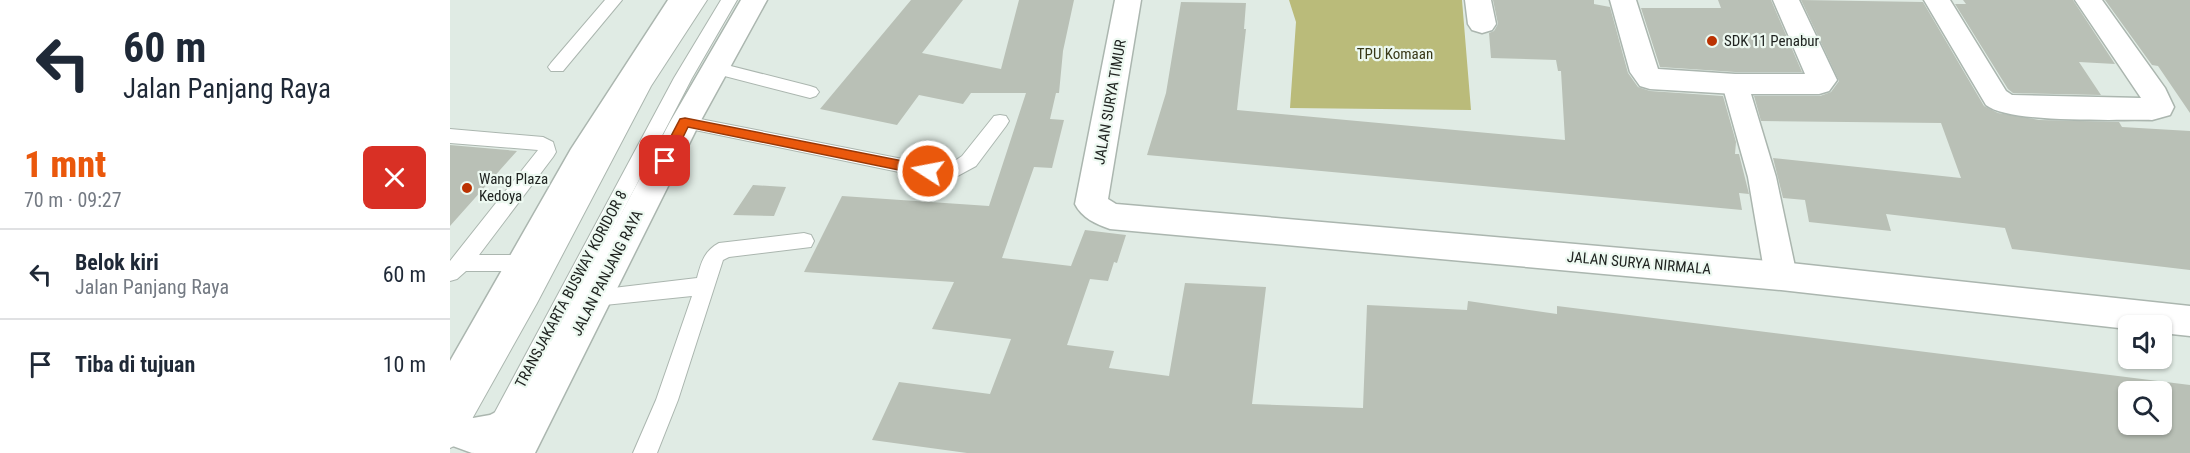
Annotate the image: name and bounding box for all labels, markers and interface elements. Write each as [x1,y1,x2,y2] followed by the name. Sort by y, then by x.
[123,23,206,72] text: 60 m
[24,24,102,102] icon: left
[1724,32,1820,50] place label: SDK 11 Penabur
[1705,34,1719,48] marker: SDK 11 Penabur
[1090,38,1130,166] street label: JALAN SURYA TIMUR
[1357,45,1433,63] park label: TPU Komaan
[123,73,331,105] text: Jalan Panjang Raya
[639,135,690,186] pin
[896,139,960,203] position arrow
[24,144,106,186] text: 1 mnt
[648,144,681,177] icon: arrive
[363,146,426,209] button: close
[479,170,548,205] place label: Wang Plaza Kedoya
[460,181,474,195] marker: Wang Plaza Kedoya
[511,187,631,391] street label: TRANSJAKARTA BUSWAY KORIDOR 8
[24,188,122,212] text: 70 m · 09:27
[567,207,647,339] street label: JALAN PANJANG RAYA
[1566,248,1712,278] street label: JALAN SURYA NIRMALA
[75,250,159,275] text: Belok kiri
[24,258,57,291] icon: left
[383,262,426,287] text: 60 m
[75,275,229,299] text: Jalan Panjang Raya
[2118,315,2172,435] map controls
[2118,315,2172,369] button: sound
[24,348,57,381] icon: arrive
[75,352,195,377] text: Tiba di tujuan
[383,352,426,377] text: 10 m
[2118,381,2172,435] button: search

